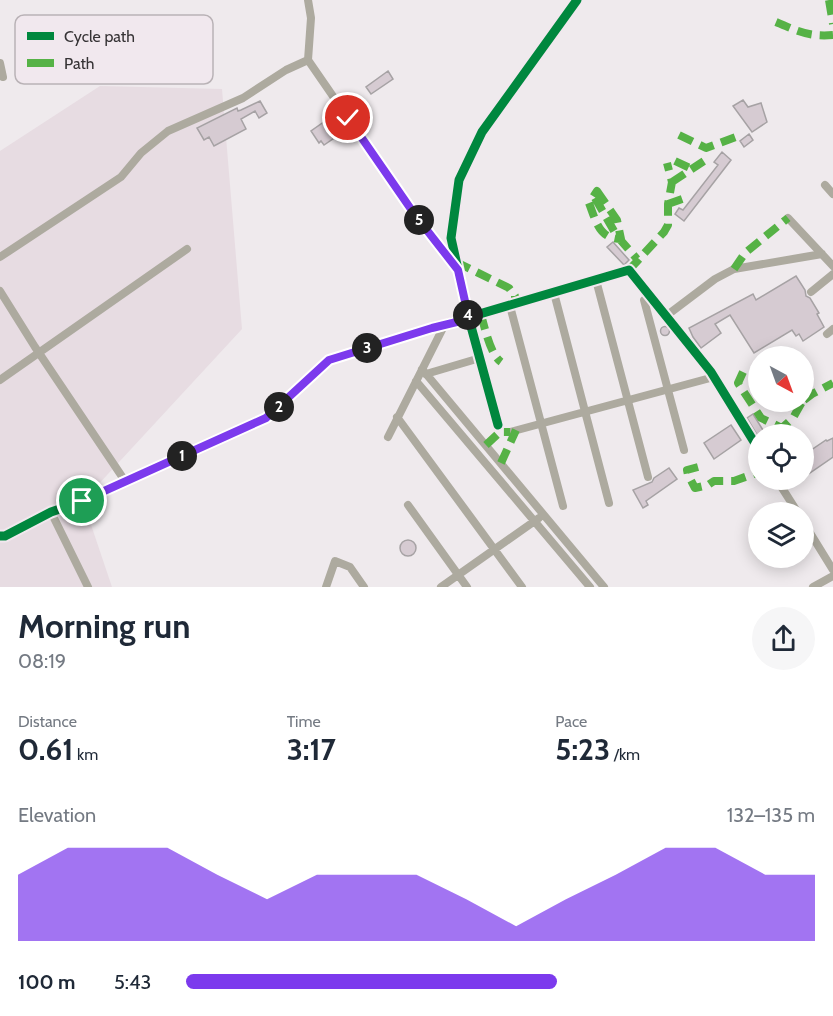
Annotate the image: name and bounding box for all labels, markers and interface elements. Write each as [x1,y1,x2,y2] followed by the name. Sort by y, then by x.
[15,15,213,84] legend
[64,27,135,46] text: Cycle path
[64,54,95,73] text: Path
[322,92,373,143] pin
[331,101,364,134] icon: check
[404,205,434,235] pin: 5
[415,210,423,229] text: 5
[453,300,483,330] pin: 4
[463,305,473,324] text: 4
[352,333,382,363] pin: 3
[363,338,371,357] text: 3
[748,346,814,412] north arrow
[748,346,814,568] map controls
[264,392,294,422] pin: 2
[275,397,283,416] text: 2
[748,424,814,490] button: locate
[167,441,197,471] pin: 1
[179,446,185,465] text: 1
[56,475,107,526] pin
[65,484,98,517] icon: arrive
[748,502,814,568] button: layers
[18,606,190,646] text: Morning run
[752,607,815,670] button: share
[18,649,66,673] text: 08:19
[18,712,77,731] text: Distance
[287,712,321,731] text: Time
[555,712,587,731] text: Pace
[18,731,73,768] text: 0.61
[287,731,336,768] text: 3:17
[555,731,610,768] text: 5:23
[73,745,98,764] text: km
[610,745,640,764] text: /km
[18,803,96,827] text: Elevation
[727,803,815,827] text: 132–135 m
[18,970,76,994] text: 100 m
[114,970,151,994] text: 5:43

